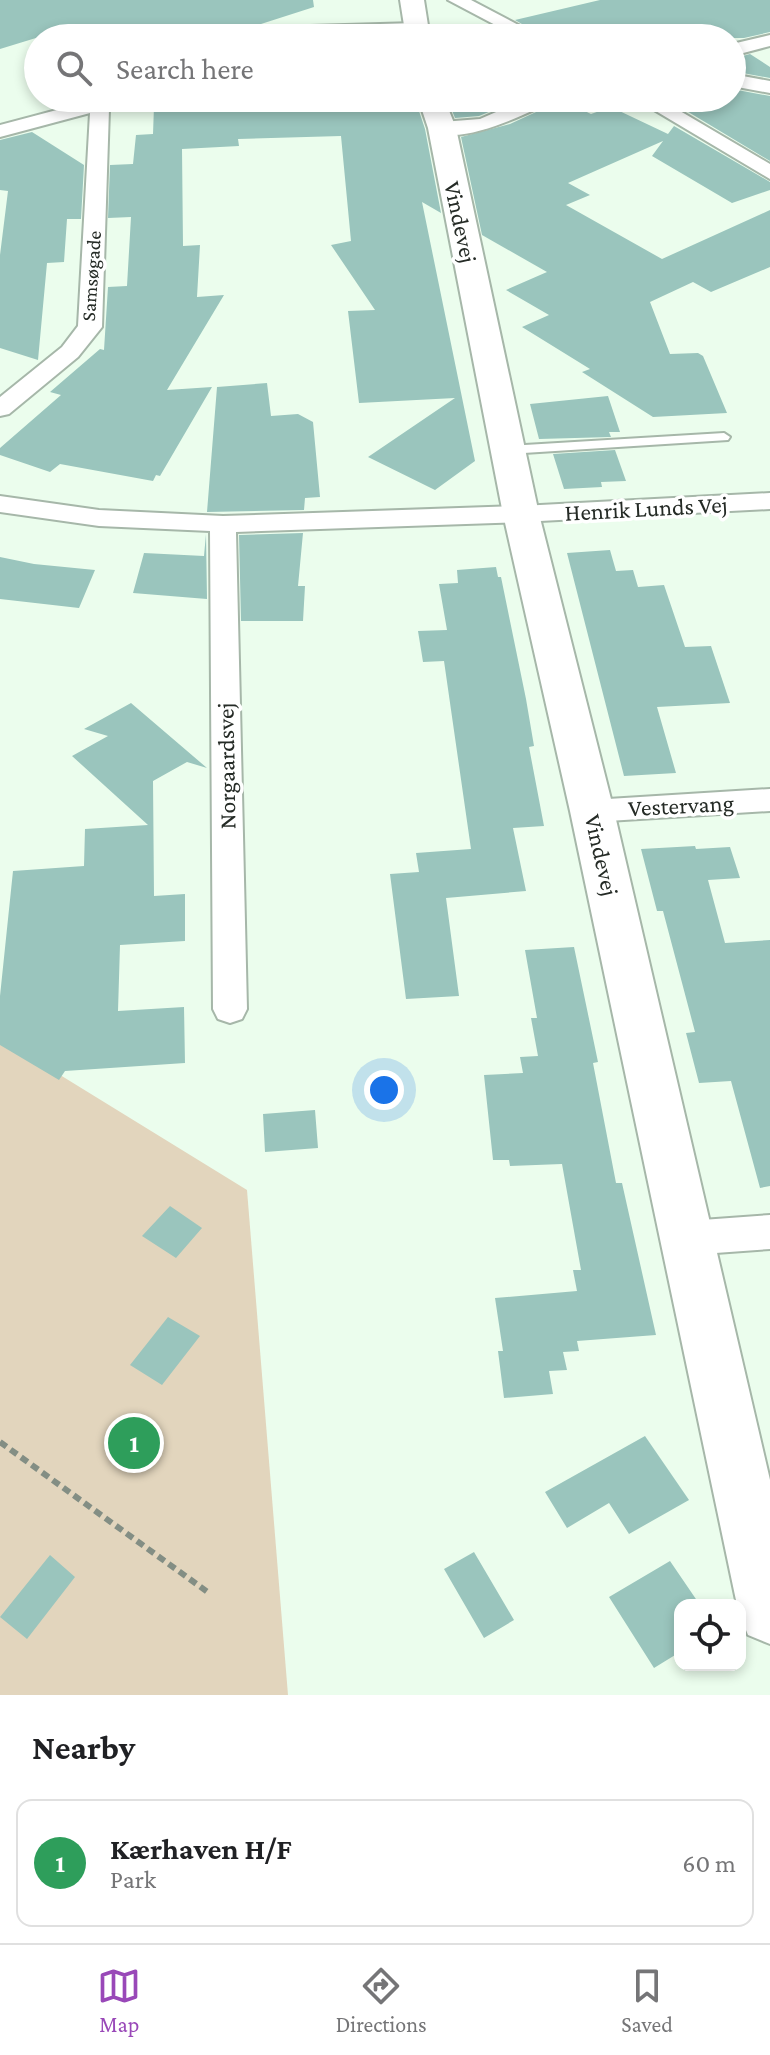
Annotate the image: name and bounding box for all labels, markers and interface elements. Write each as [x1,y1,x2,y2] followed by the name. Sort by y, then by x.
[24,24,746,112] search box
[52,46,96,90] icon: search
[116,52,254,85] text: Search here
[439,179,483,265] street label: Vindevej
[77,230,106,322] street label: Samsøgade
[564,490,728,526] street label: Henrik Lunds Vej
[211,702,241,830] street label: Norgaardsvej
[627,789,735,821] street label: Vestervang
[580,812,624,898] street label: Vindevej
[364,1070,404,1110] your location
[108,1413,160,1473] pin: 1
[674,1599,746,1671] map controls
[674,1599,746,1671] button: locate
[32,1729,135,1766] text: Nearby
[110,1832,292,1865] text: Kærhaven H/F
[55,1849,65,1878] text: 1
[682,1849,736,1878] text: 60 m
[110,1865,156,1894] text: Park
[97,1964,141,2037] tab: Map
[336,1964,427,2037] tab: Directions
[621,1964,673,2037] tab: Saved

